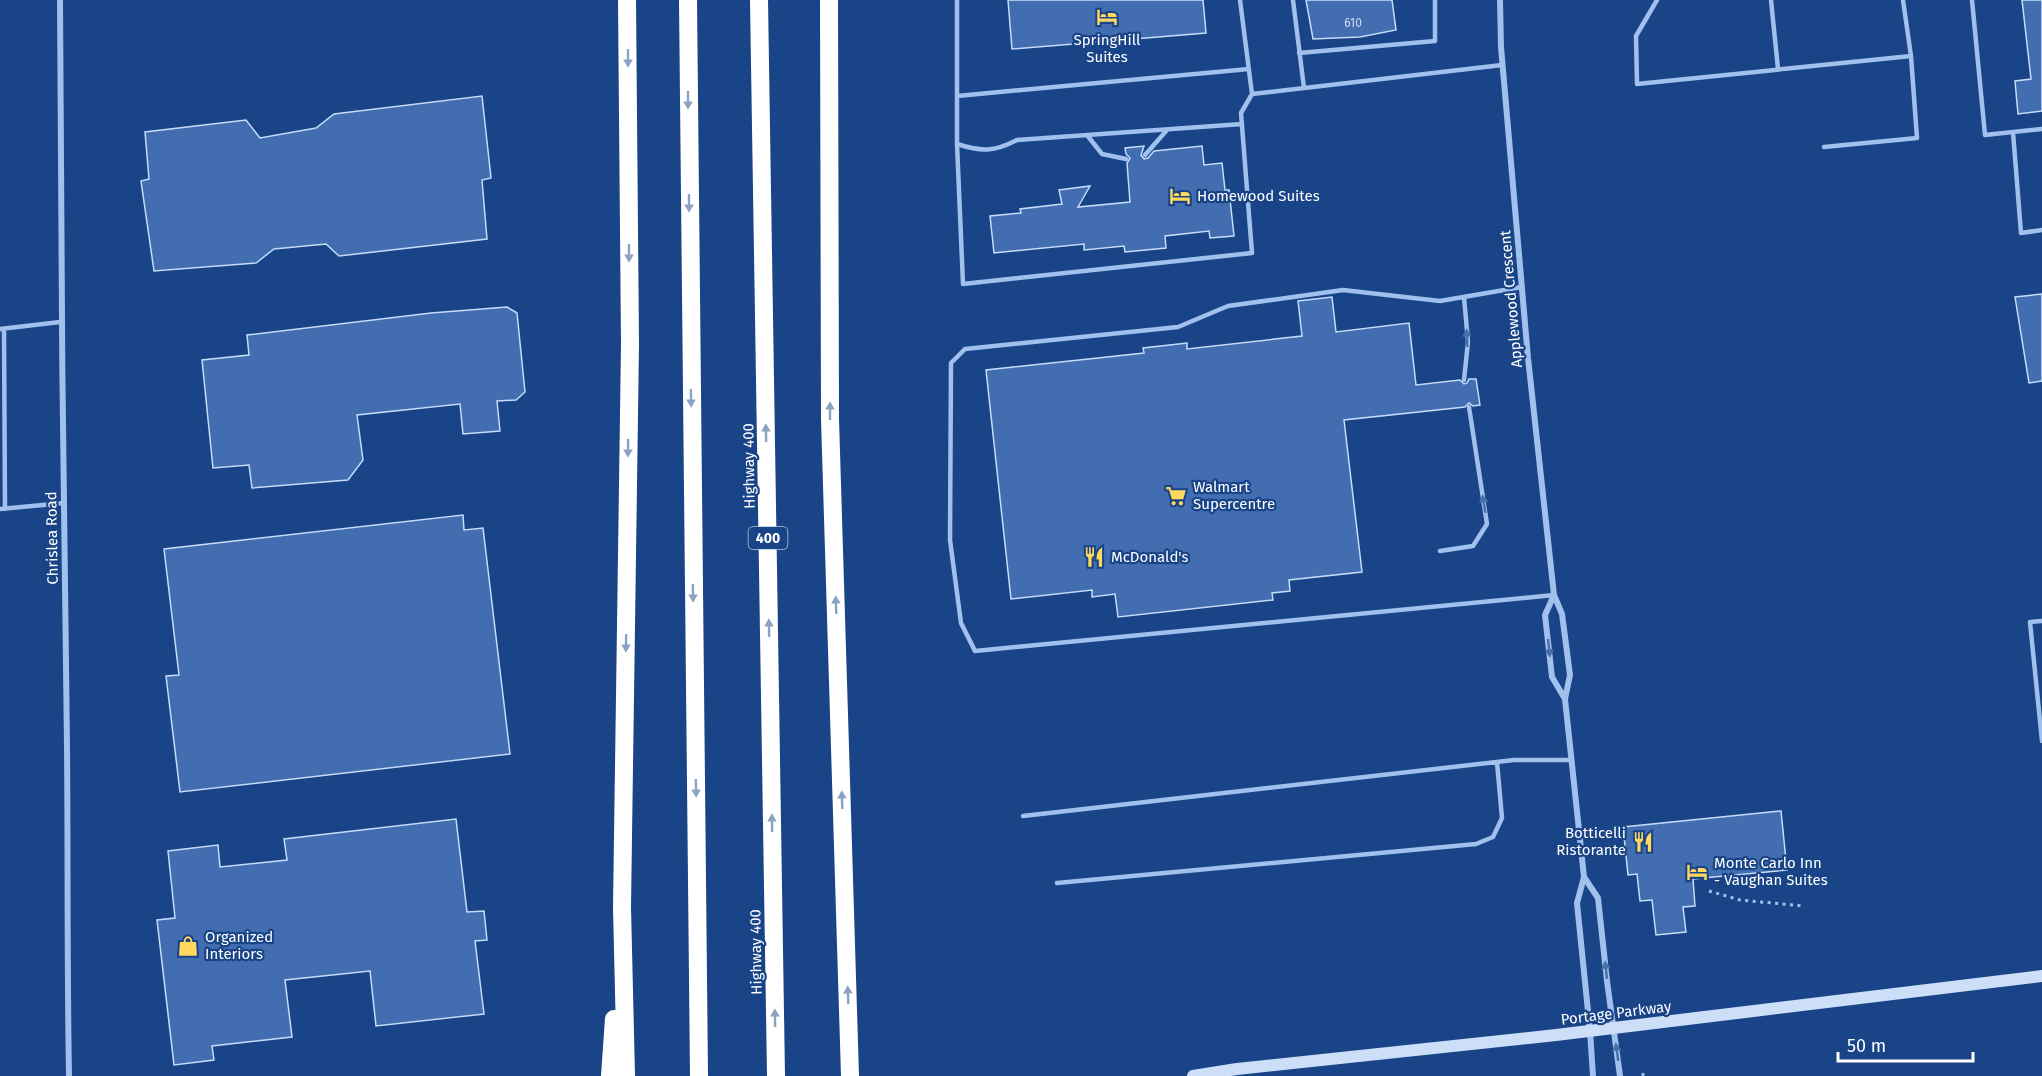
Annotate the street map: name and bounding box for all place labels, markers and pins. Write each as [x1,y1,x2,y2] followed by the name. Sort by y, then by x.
[1095,5,1119,29] hotel icon: SpringHill Suites
[1074,31,1141,66] place label: SpringHill Suites
[1168,184,1192,208] hotel icon: Homewood Suites
[1197,187,1320,205] place label: Homewood Suites
[1193,478,1275,513] place label: Walmart Supercentre
[1164,484,1188,508] supermarket icon: Walmart Supercentre
[1082,545,1106,569] restaurant icon: McDonald's
[1111,548,1189,566] place label: McDonald's
[1556,824,1626,859] place label: Botticelli Ristorante
[1631,830,1655,854] restaurant icon: Botticelli Ristorante
[1714,854,1828,889] place label: Monte Carlo Inn - Vaughan Suites
[1685,860,1709,884] hotel icon: Monte Carlo Inn - Vaughan Suites
[205,928,273,963] place label: Organized Interiors
[176,934,200,958] shop icon: Organized Interiors

